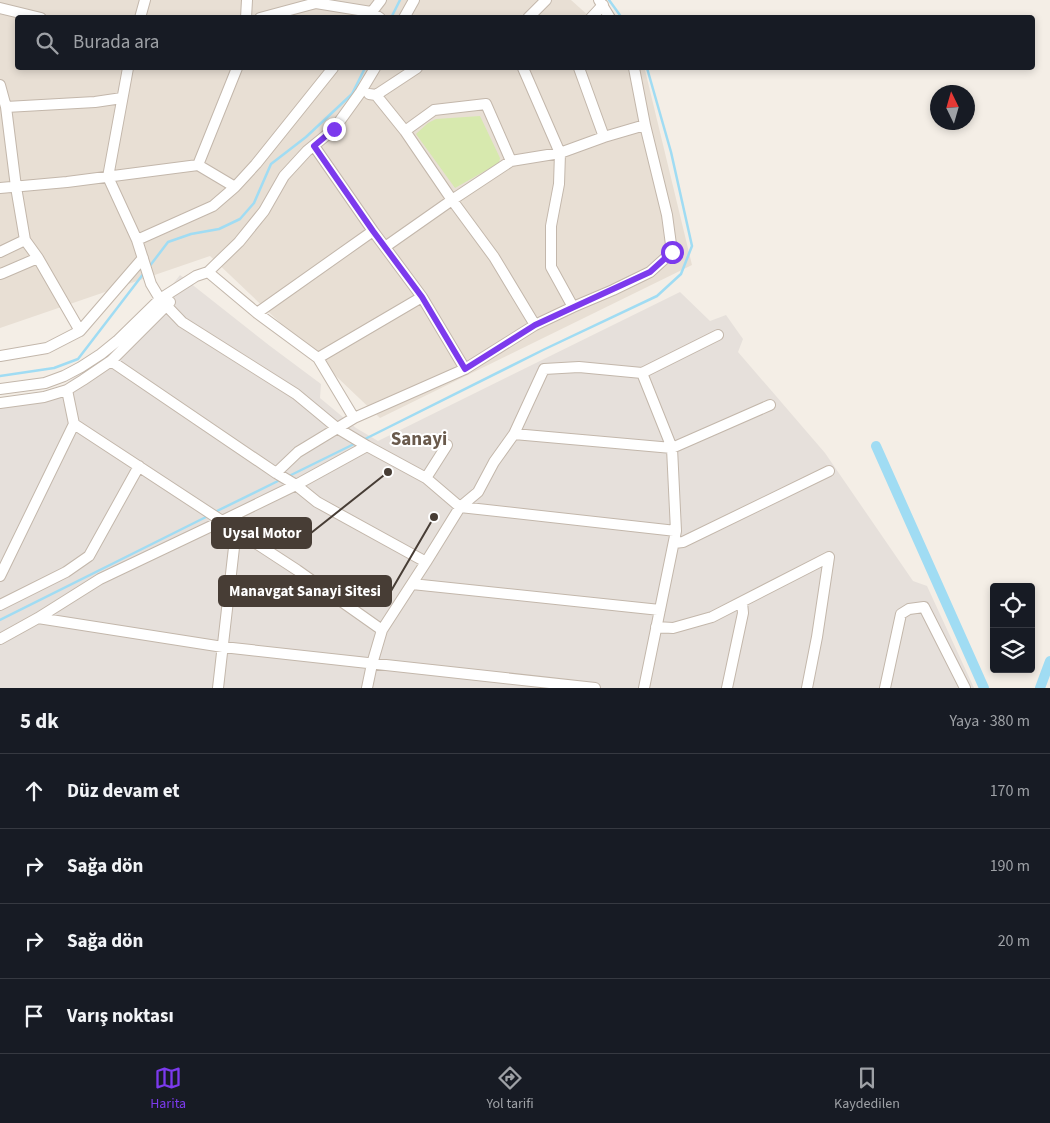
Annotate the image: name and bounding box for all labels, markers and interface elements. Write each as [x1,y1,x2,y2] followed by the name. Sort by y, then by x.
[15,15,1035,70] search box
[33,29,61,57] icon: search
[73,29,159,56] text: Burada ara
[930,85,975,130] north arrow
[323,118,346,141] route end
[661,241,684,264] route start
[391,426,447,453] district label: Sanayi
[212,518,311,548] callout: Uysal Motor
[223,523,301,544] text: Uysal Motor
[219,576,391,606] callout: Manavgat Sanayi Sitesi
[229,581,381,602] text: Manavgat Sanayi Sitesi
[990,583,1035,673] map controls
[990,583,1035,628] button: locate
[990,628,1035,673] button: layers
[20,706,59,736] text: 5 dk
[949,710,1030,732] text: Yaya · 380 m
[20,777,48,805] icon: ahead
[67,778,180,805] text: Düz devam et
[990,780,1030,802] text: 170 m
[20,852,48,880] icon: right
[67,853,143,880] text: Sağa dön
[990,855,1030,877] text: 190 m
[20,927,48,955] icon: right
[67,928,143,955] text: Sağa dön
[998,930,1030,952] text: 20 m
[20,1002,48,1030] icon: arrive
[67,1003,174,1030] text: Varış noktası
[150,1064,186,1114] tab: Harita
[486,1064,534,1114] tab: Yol tarifi
[834,1064,900,1114] tab: Kaydedilen

